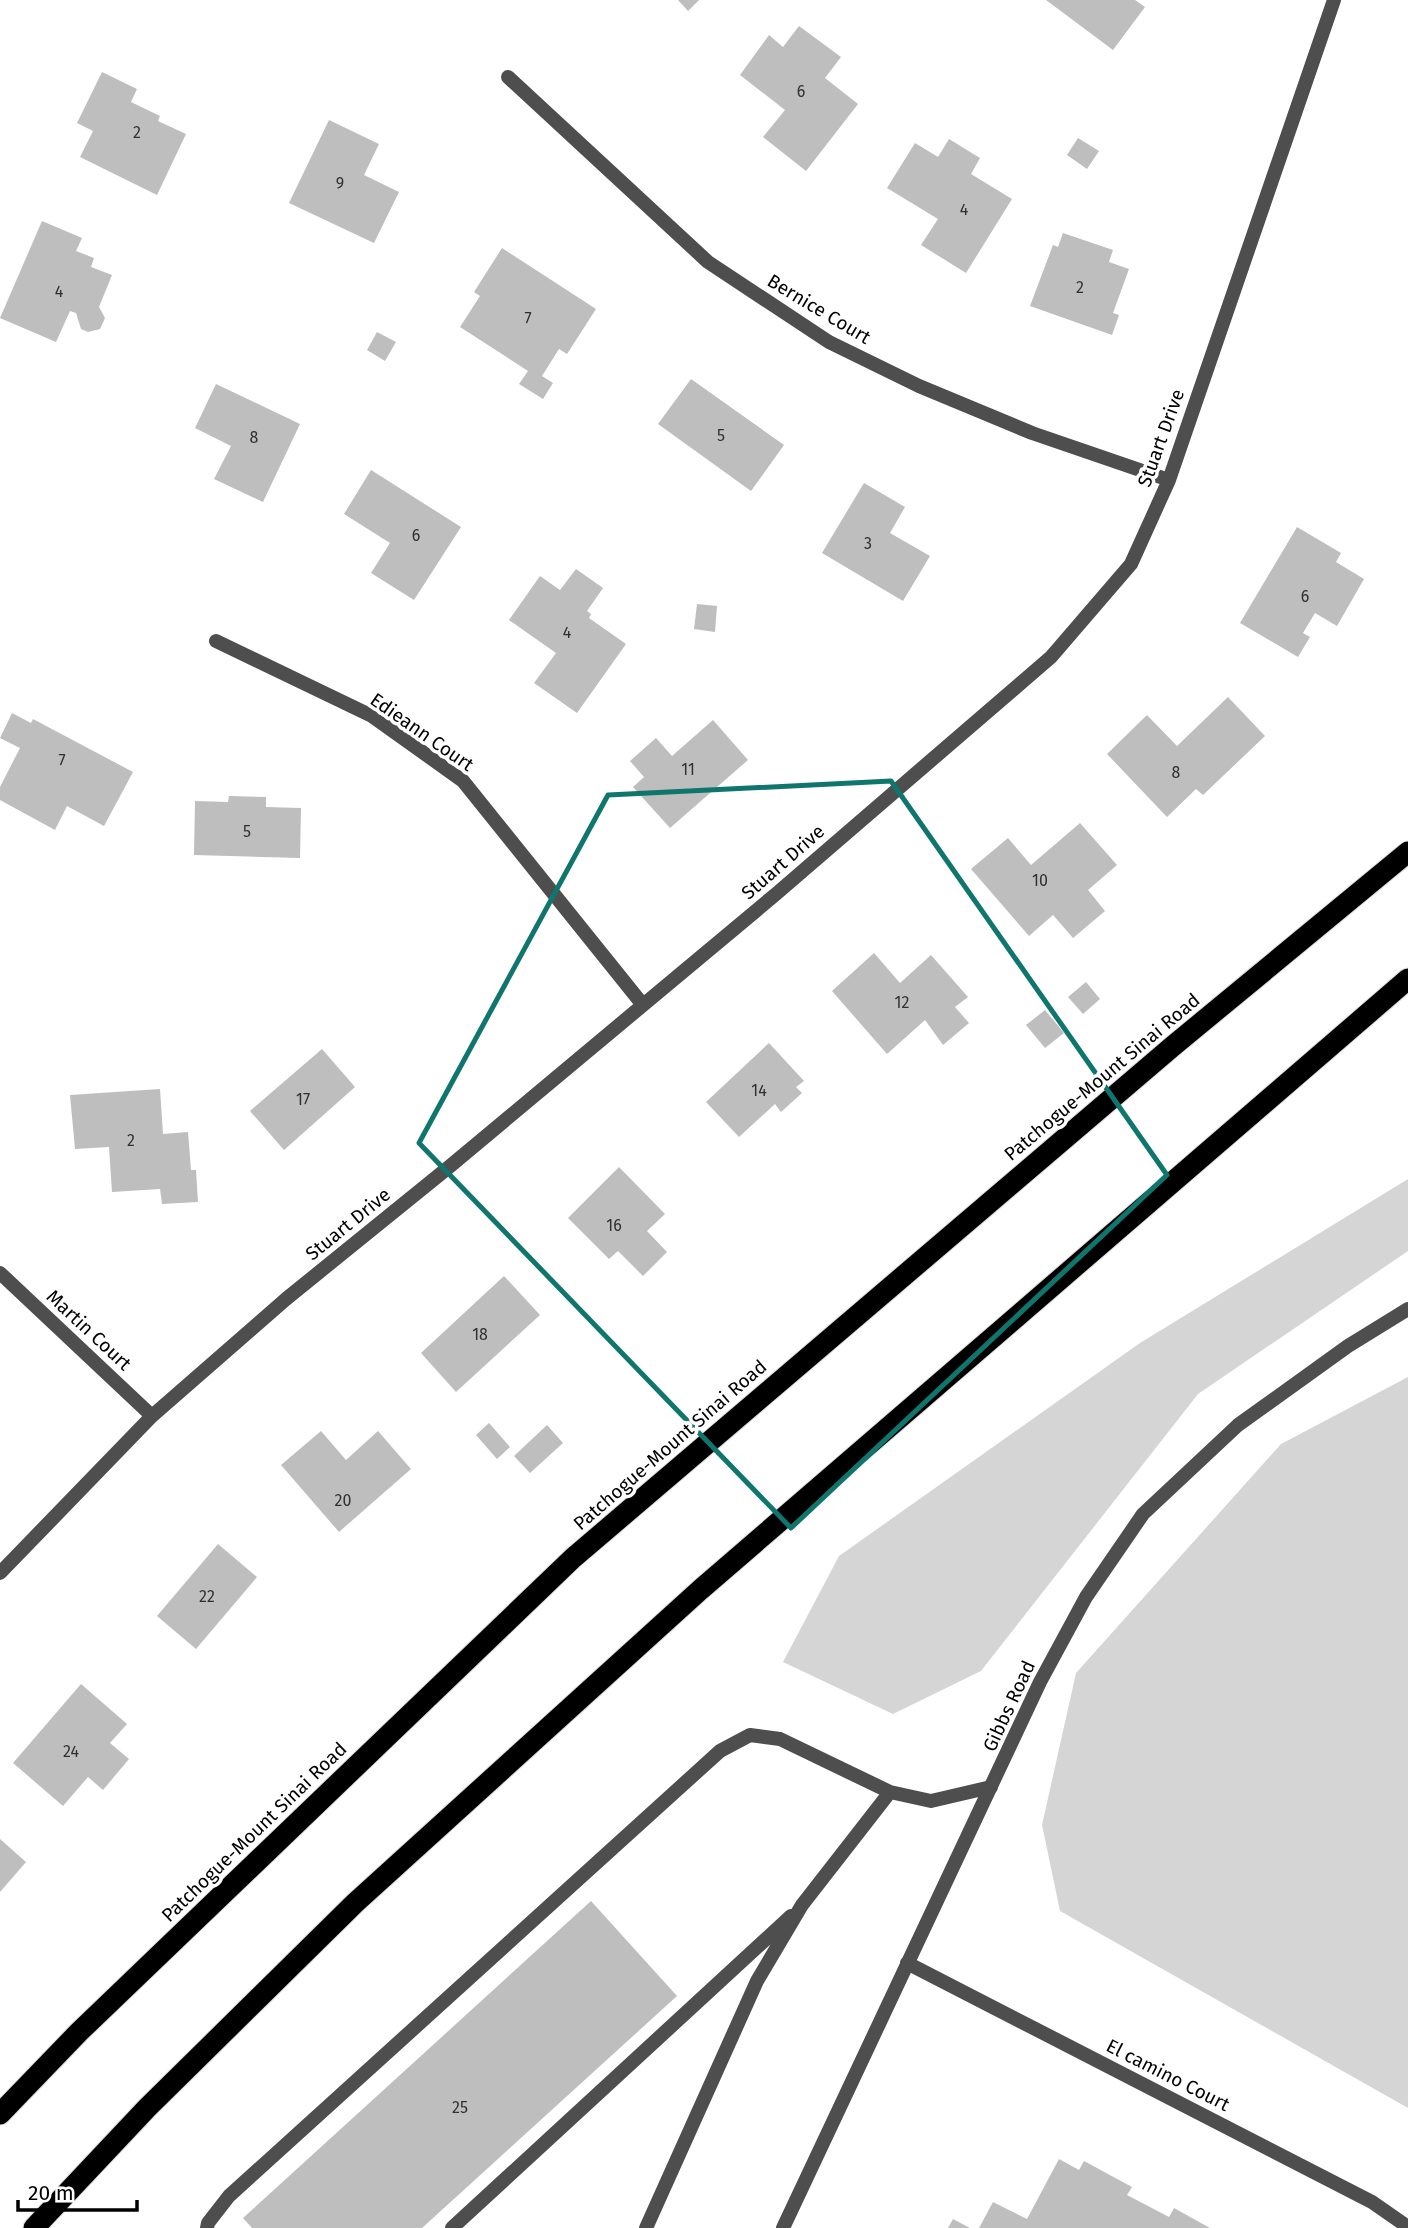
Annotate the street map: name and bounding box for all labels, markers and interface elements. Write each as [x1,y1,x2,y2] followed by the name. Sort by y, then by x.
[797,82,805,101] house number: 6
[133,123,141,142] house number: 2
[336,174,344,193] house number: 9
[960,200,969,219] house number: 4
[763,269,875,349] street label: Bernice Court
[1076,278,1084,297] house number: 2
[55,282,64,301] house number: 4
[524,309,532,328] house number: 7
[1133,386,1189,490] street label: Stuart Drive
[717,426,725,445] house number: 5
[250,428,259,447] house number: 8
[412,526,420,545] house number: 6
[864,534,872,553] house number: 3
[1301,587,1309,606] house number: 6
[563,623,572,642] house number: 4
[366,688,478,776] street label: Edieann Court
[58,751,66,770] house number: 7
[681,760,695,779] house number: 11
[1172,763,1181,782] house number: 8
[737,820,829,904] street label: Stuart Drive
[243,822,251,841] house number: 5
[1032,871,1048,890] house number: 10
[999,988,1205,1166] street label: Patchogue-Mount Sinai Road
[895,993,909,1012] house number: 12
[751,1081,767,1100] house number: 14
[296,1090,310,1109] house number: 17
[127,1131,135,1150] house number: 2
[301,1183,395,1265] street label: Stuart Drive
[606,1216,622,1235] house number: 16
[42,1285,136,1375] street label: Martin Court
[472,1325,488,1344] house number: 18
[569,1355,771,1535] street label: Patchogue-Mount Sinai Road
[335,1491,351,1510] house number: 20
[199,1587,215,1606] house number: 22
[978,1657,1040,1755] street label: Gibbs Road
[157,1737,351,1927] street label: Patchogue-Mount Sinai Road
[63,1742,79,1761] house number: 24
[1102,2034,1234,2116] street label: El camino Court
[452,2098,468,2117] house number: 25
[18,2168,136,2212] scale bar
[28,2180,74,2206] text: 20 m

